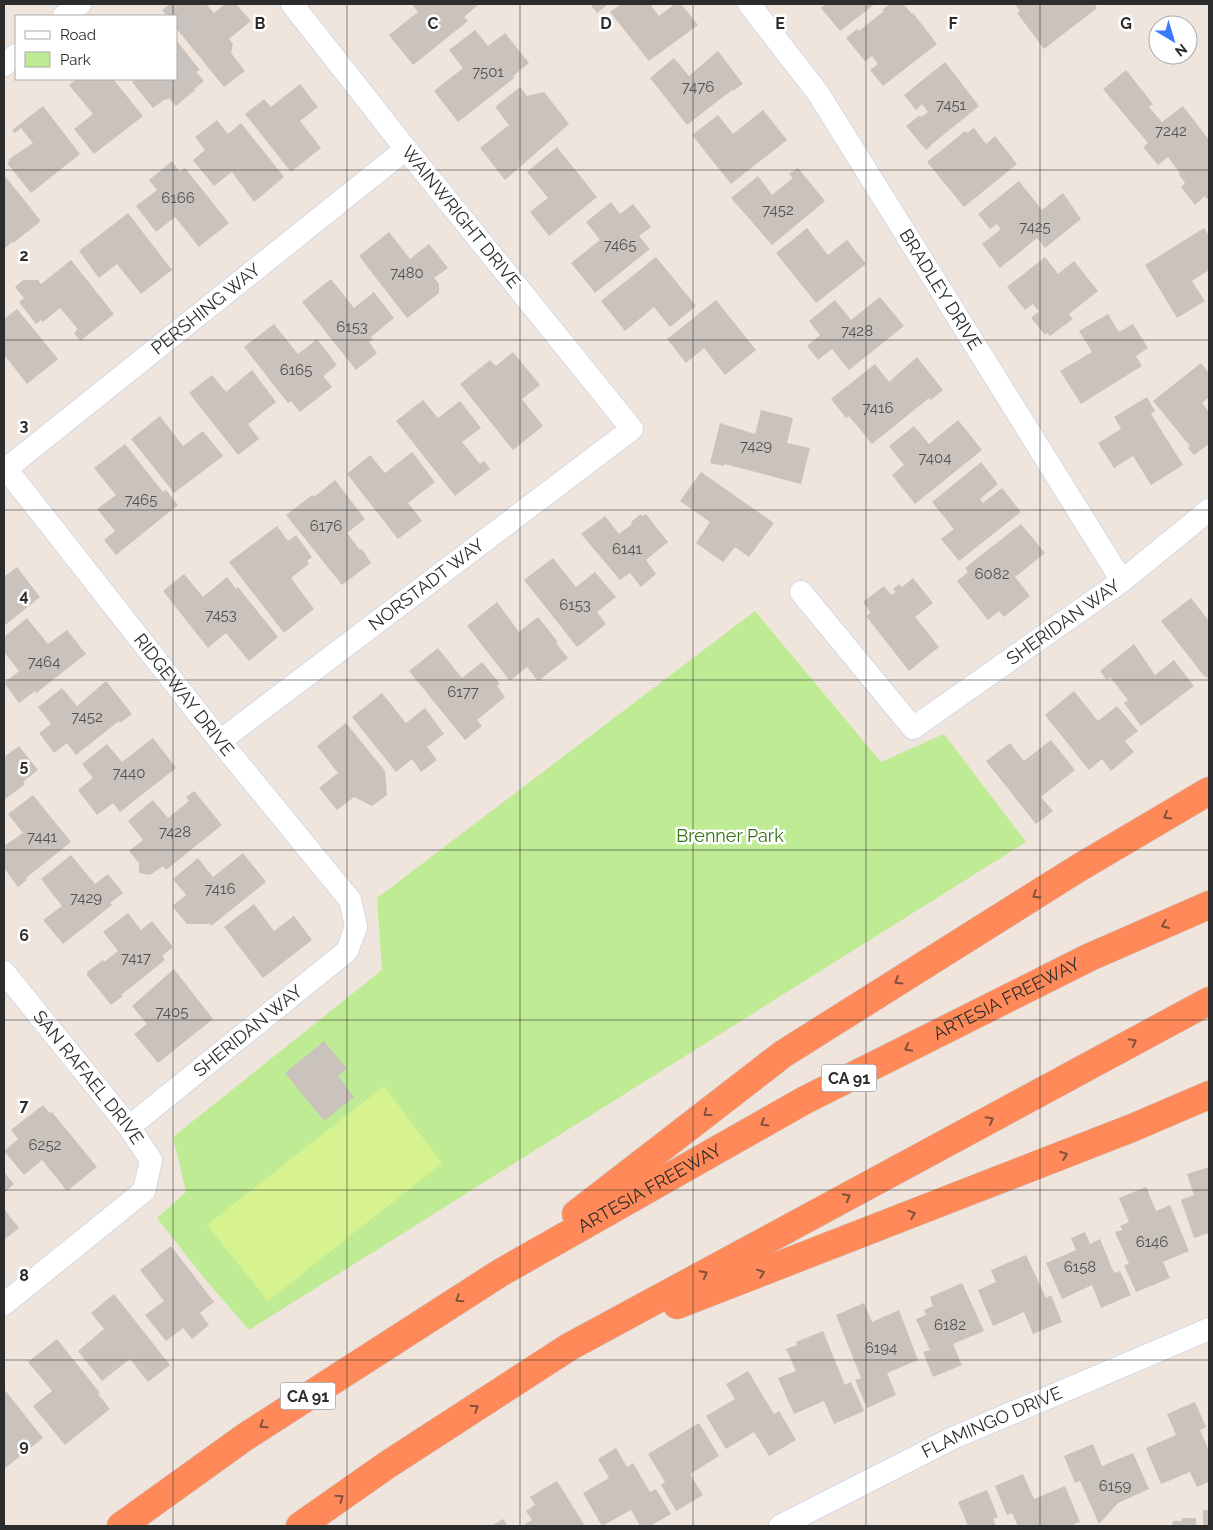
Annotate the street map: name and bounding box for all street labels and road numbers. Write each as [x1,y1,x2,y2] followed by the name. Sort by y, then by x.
[398,141,525,292] street label: WAINWRIGHT DRIVE
[895,225,986,353] street label: BRADLEY DRIVE
[147,259,265,359] street label: PERSHING WAY
[364,534,488,635] street label: NORSTADT WAY
[1002,575,1124,669] street label: SHERIDAN WAY
[130,629,239,760] street label: RIDGEWAY DRIVE
[929,953,1084,1044] street label: ARTESIA FREEWAY
[189,980,307,1081] street label: SHERIDAN WAY
[29,1006,148,1148] street label: SAN RAFAEL DRIVE
[822,1064,876,1092] road number: CA 91
[574,1138,725,1237] street label: ARTESIA FREEWAY
[280,1382,336,1410] road number: CA 91
[918,1382,1065,1462] street label: FLAMINGO DRIVE

